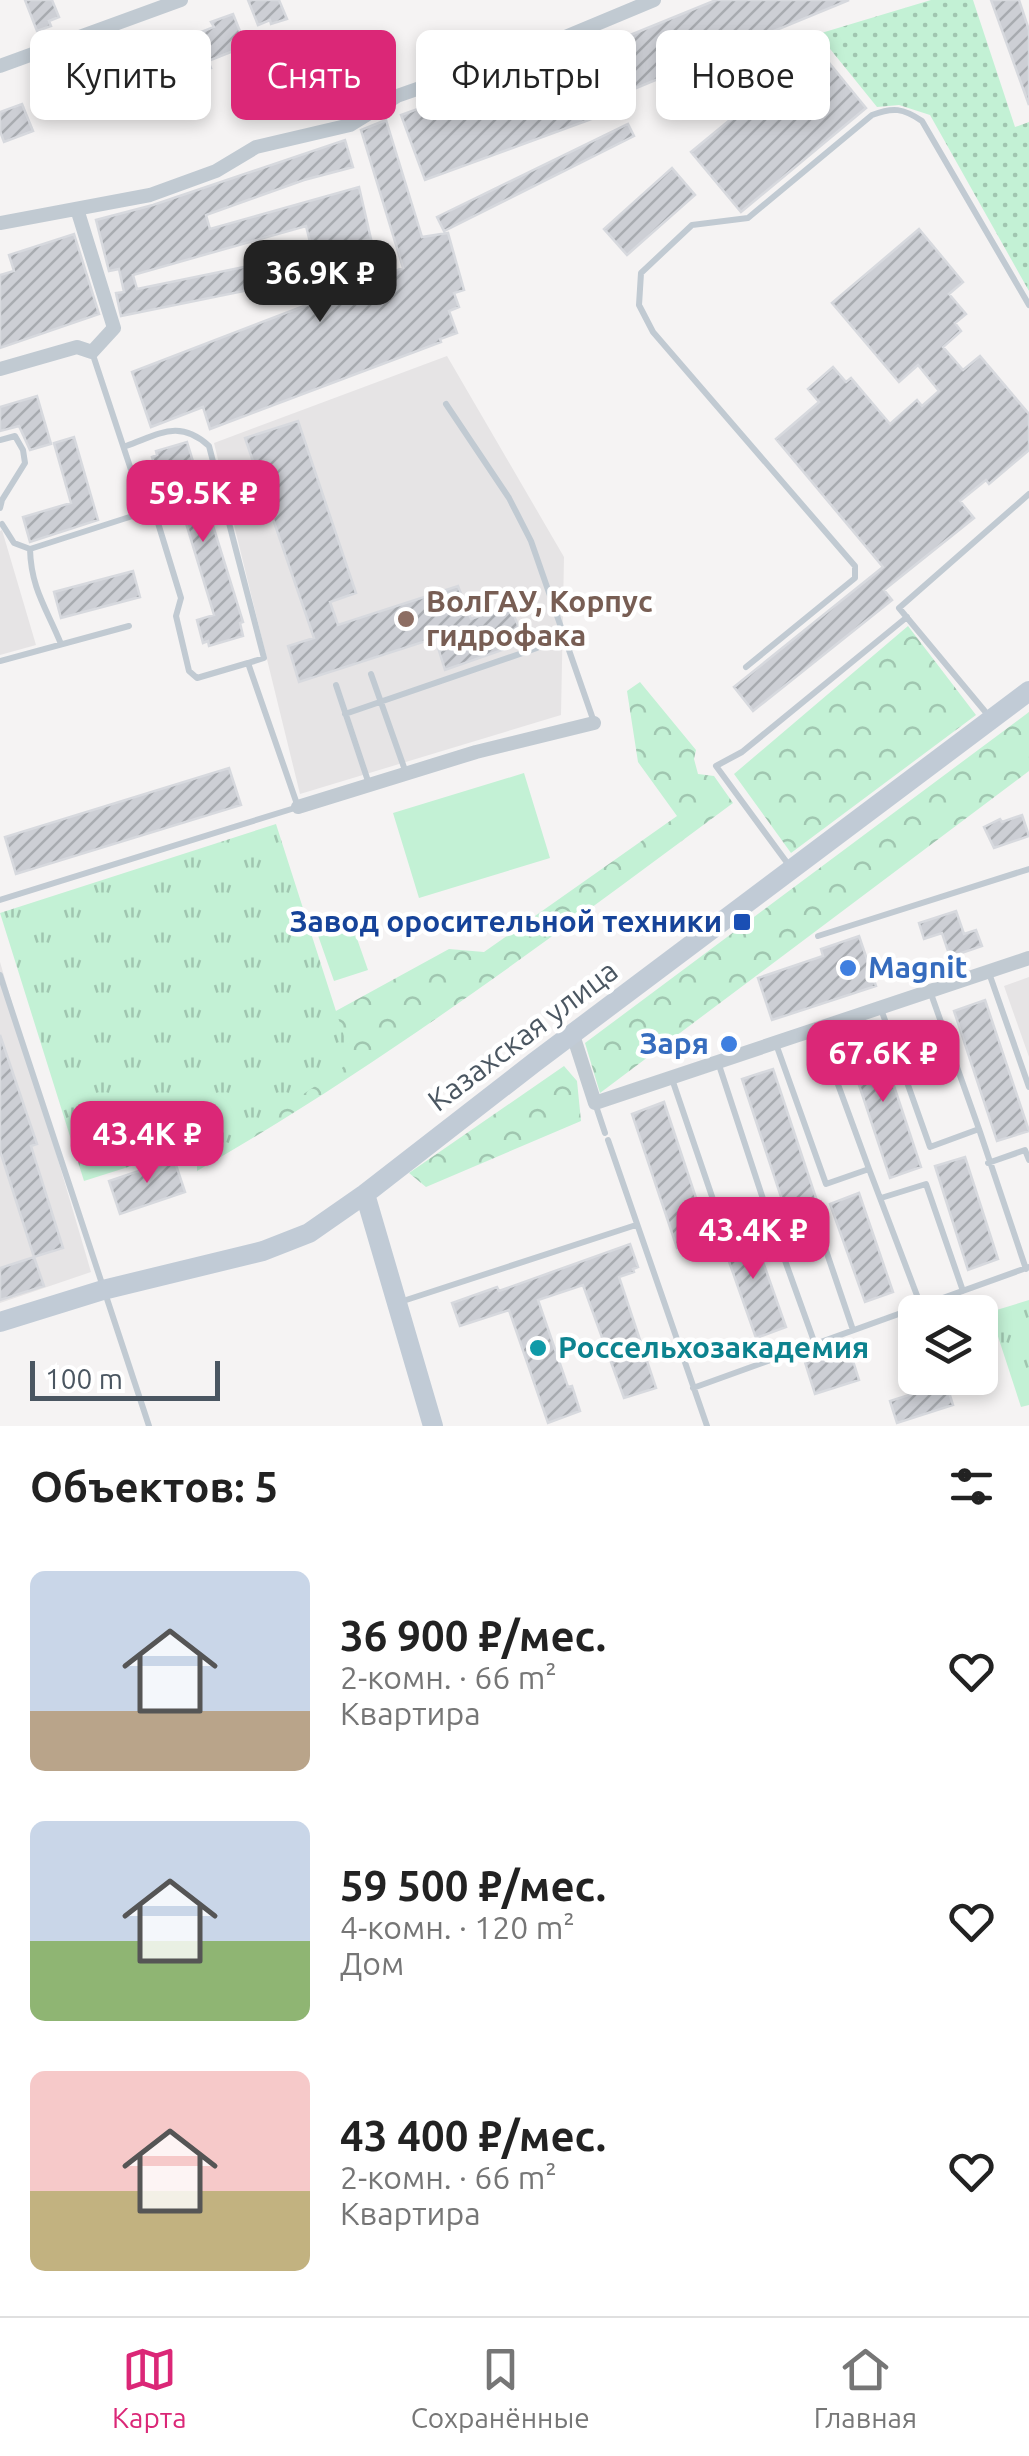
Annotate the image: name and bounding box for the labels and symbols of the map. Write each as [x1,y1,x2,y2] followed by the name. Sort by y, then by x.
[228,240,412,325] pin: 36.9K ₽
[111,460,295,545] pin: 59.5K ₽
[426,584,653,652] place label: ВолГАУ, Корпус гидрофака
[395,608,417,630] marker: ВолГАУ, Корпус гидрофака
[290,904,722,938] place label: Завод оросительной техники
[731,911,753,933] marker: Завод оросительной техники
[868,950,968,984] place label: Magnit
[421,953,624,1117] street label: Казахская улица
[837,957,859,979] marker: Magnit
[791,1020,975,1105] pin: 67.6K ₽
[640,1026,709,1060] place label: Заря
[718,1033,740,1055] marker: Заря
[55,1101,239,1186] pin: 43.4K ₽
[661,1197,845,1282] pin: 43.4K ₽
[558,1330,869,1364] place label: Россельхозакадемия
[527,1337,549,1359] marker: Россельхозакадемия
[30,1356,220,1400] scale bar

